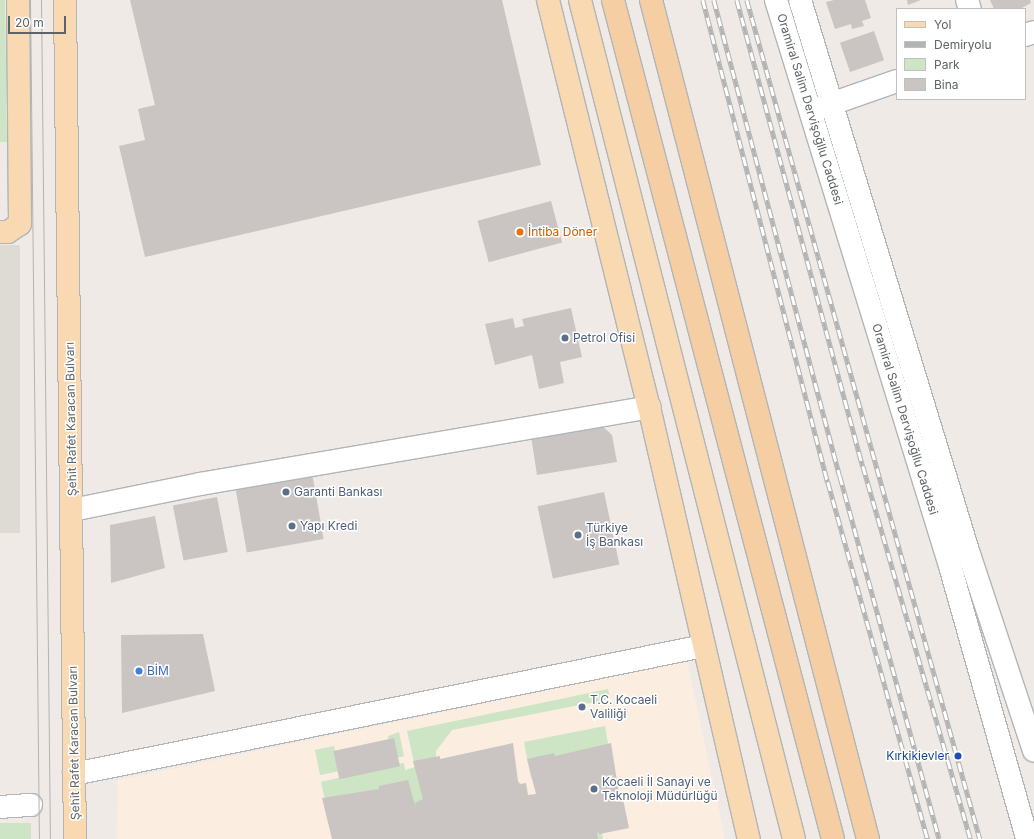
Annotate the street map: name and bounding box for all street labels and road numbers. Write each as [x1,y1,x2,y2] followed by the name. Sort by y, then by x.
[774,12,846,206] street label: Oramiral Salim Dervişoğllu Caddesi
[869,322,941,516] street label: Oramiral Salim Dervişoğllu Caddesi
[62,342,80,496] street label: Şehit Rafet Karacan Bulvarı
[65,666,83,820] street label: Şehit Rafet Karacan Bulvarı

